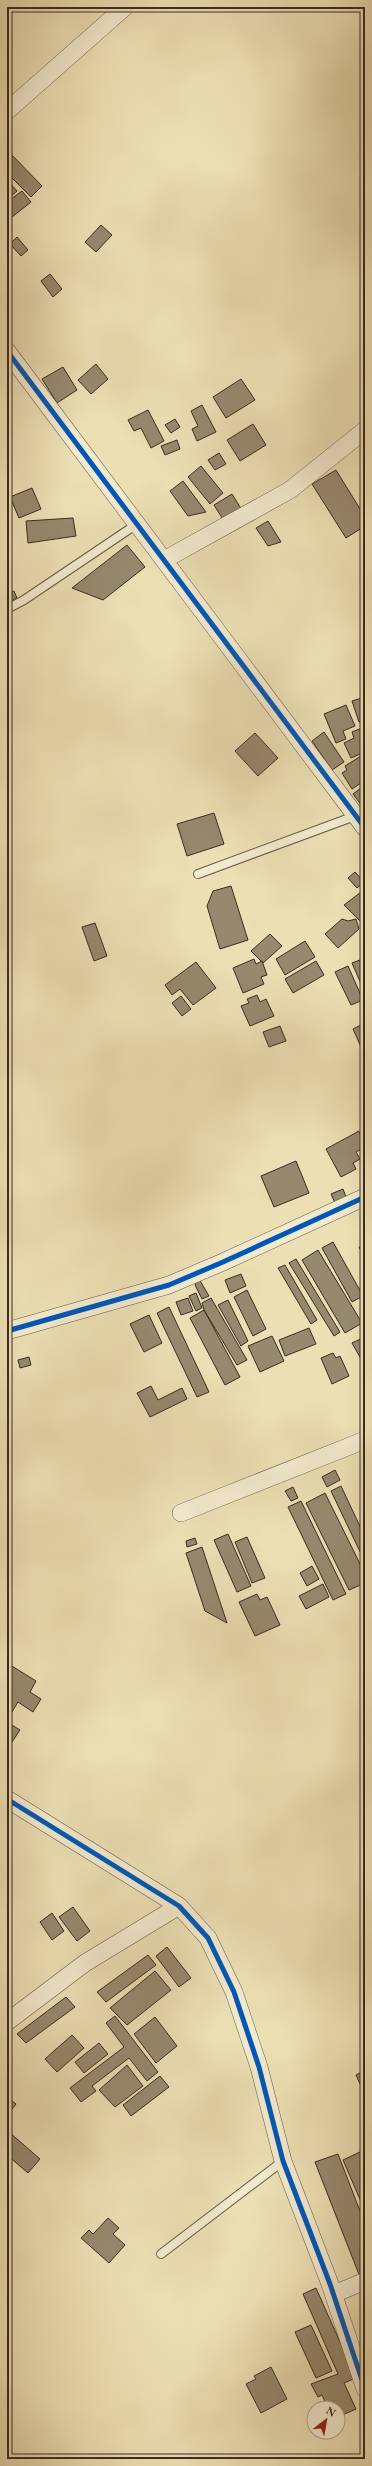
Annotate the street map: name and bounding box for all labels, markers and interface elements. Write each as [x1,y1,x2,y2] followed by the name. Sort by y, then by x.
[306,2400,346,2440] north arrow
[324,2403,339,2420] text: N

